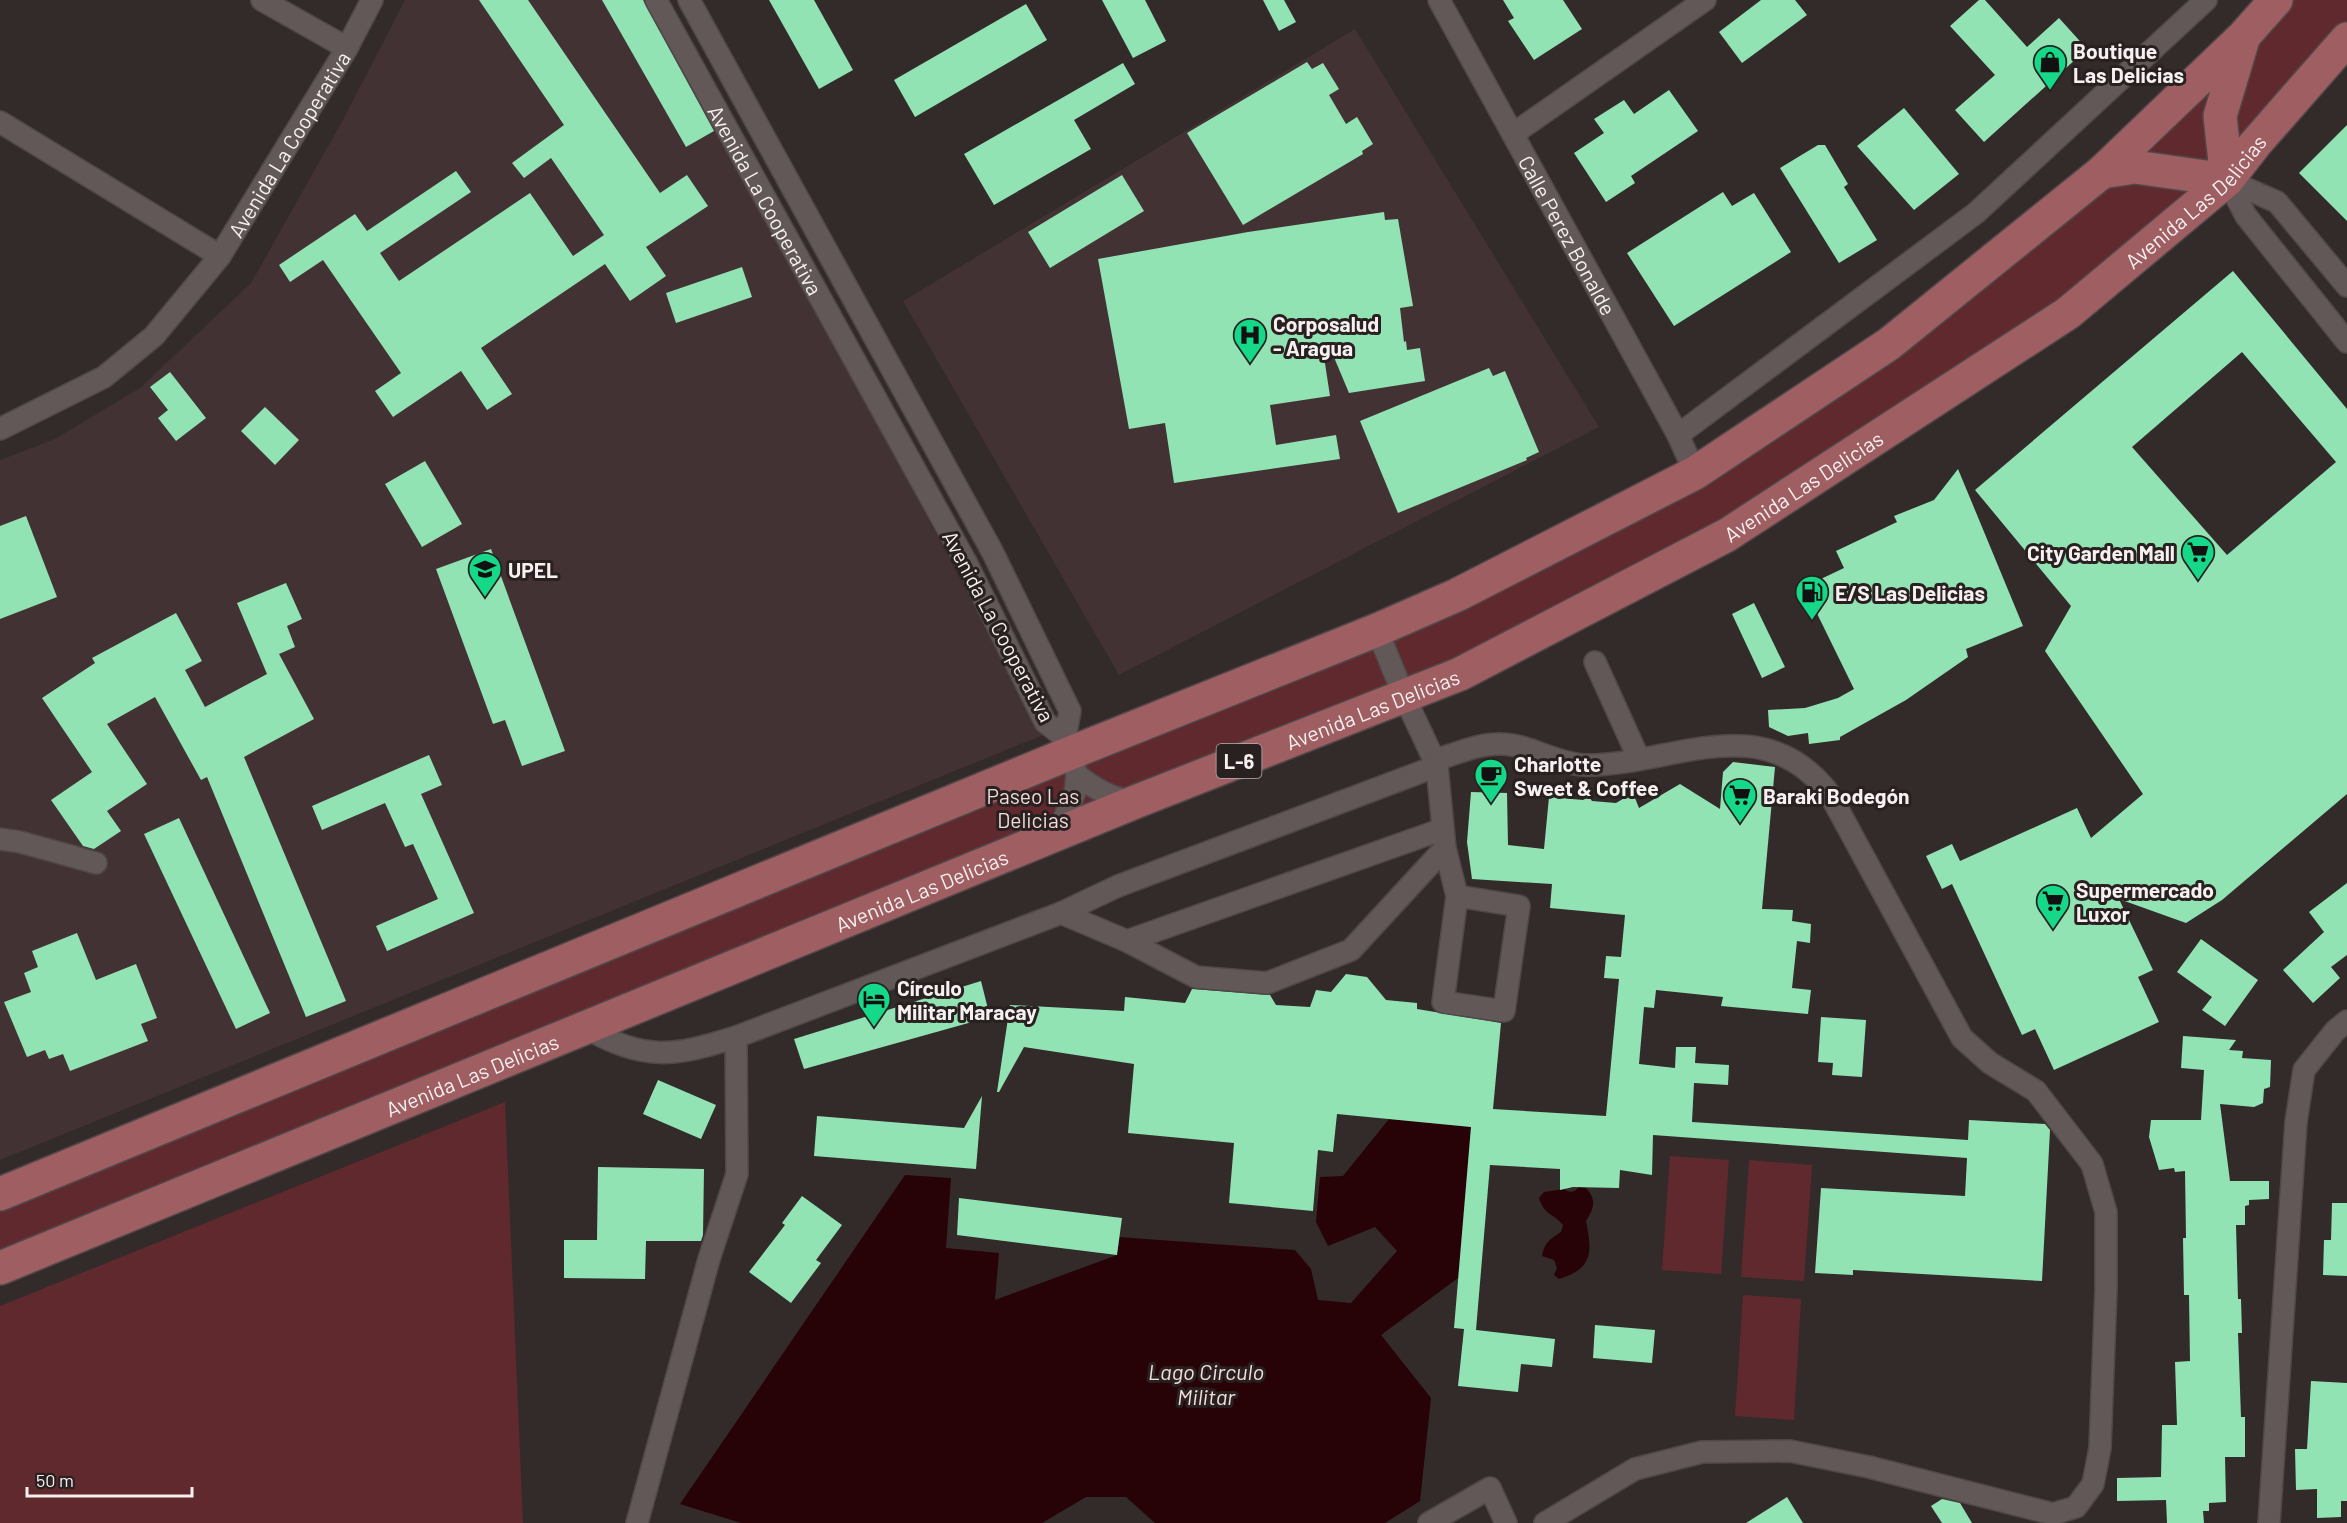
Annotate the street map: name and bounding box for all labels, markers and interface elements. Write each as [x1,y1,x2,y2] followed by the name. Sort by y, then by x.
[2073,38,2184,87] place label: Boutique Las Delicias
[2032,44,2068,91] shop icon: Boutique Las Delicias
[222,46,355,241] street label: Avenida La Cooperativa
[704,100,828,299] street label: Avenida La Cooperativa
[2119,129,2270,273] street label: Avenida Las Delicias
[1514,151,1622,319] street label: Calle Perez Bonalde
[1273,311,1379,360] place label: Corposalud - Aragua
[1232,317,1268,364] hospital icon: Corposalud - Aragua
[1719,425,1887,546] street label: Avenida Las Delicias
[938,526,1060,726] street label: Avenida La Cooperativa
[2180,534,2216,581] supermarket icon: City Garden Mall
[2027,540,2175,565] place label: City Garden Mall
[467,551,503,598] school or university icon: UPEL
[508,557,558,582] place label: UPEL
[1794,574,1830,621] fuel station icon: E/S Las Delicias
[1835,580,1985,605] place label: E/S Las Delicias
[1282,663,1463,754] street label: Avenida Las Delicias
[1216,744,1262,778] road number: L-6
[1514,751,1659,800] place label: Charlotte Sweet & Coffee
[1473,757,1509,804] cafe icon: Charlotte Sweet & Coffee
[1722,777,1758,824] supermarket icon: Baraki Bodegón
[987,783,1079,832] park label: Paseo Las Delicias
[1763,783,1910,808] place label: Baraki Bodegón
[831,843,1011,936] street label: Avenida Las Delicias
[2076,877,2214,926] place label: Supermercado Luxor
[2035,883,2071,930] supermarket icon: Supermercado Luxor
[897,975,1037,1024] place label: Círculo Militar Maracay
[856,981,892,1028] hotel icon: Círculo Militar Maracay
[382,1028,562,1121] street label: Avenida Las Delicias
[1148,1358,1264,1409] water label: Lago Circulo Militar
[27,1460,192,1498] scale bar
[36,1469,74,1491] text: 50 m

